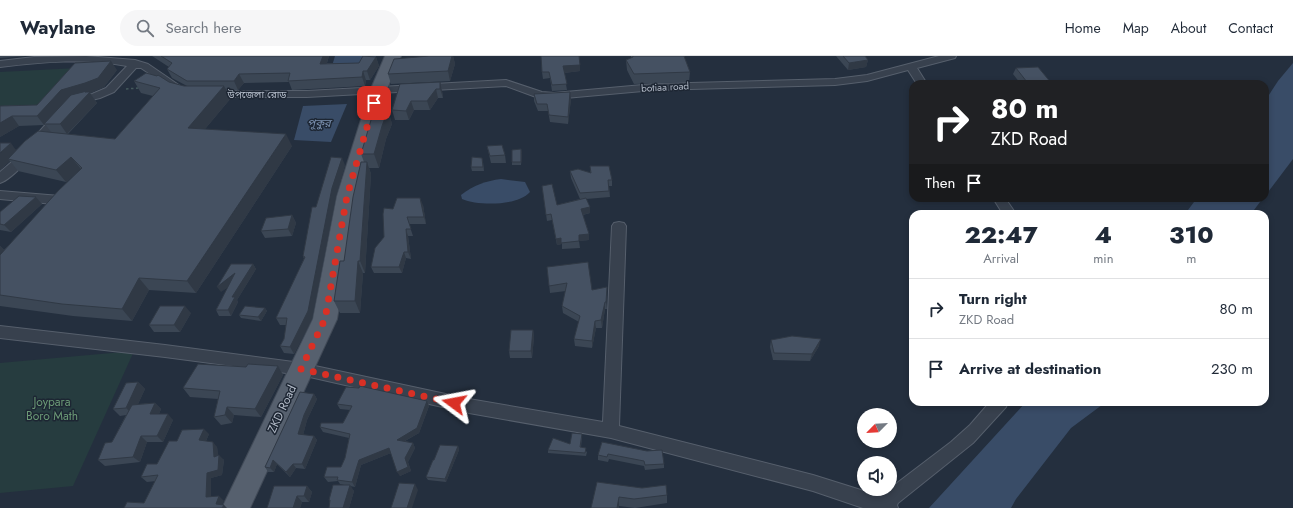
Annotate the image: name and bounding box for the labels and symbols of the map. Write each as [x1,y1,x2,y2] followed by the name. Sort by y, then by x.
[641,78,689,96] street label: botiaa road
[357,86,391,120] pin
[227,87,287,102] street label: উপজেলা রোড
[307,115,333,131] water label: পূকুর
[263,382,301,436] street label: ZKD Road
[433,382,475,424] position arrow
[26,393,78,425] park label: Joypara Boro Math
[857,408,897,448] north arrow

